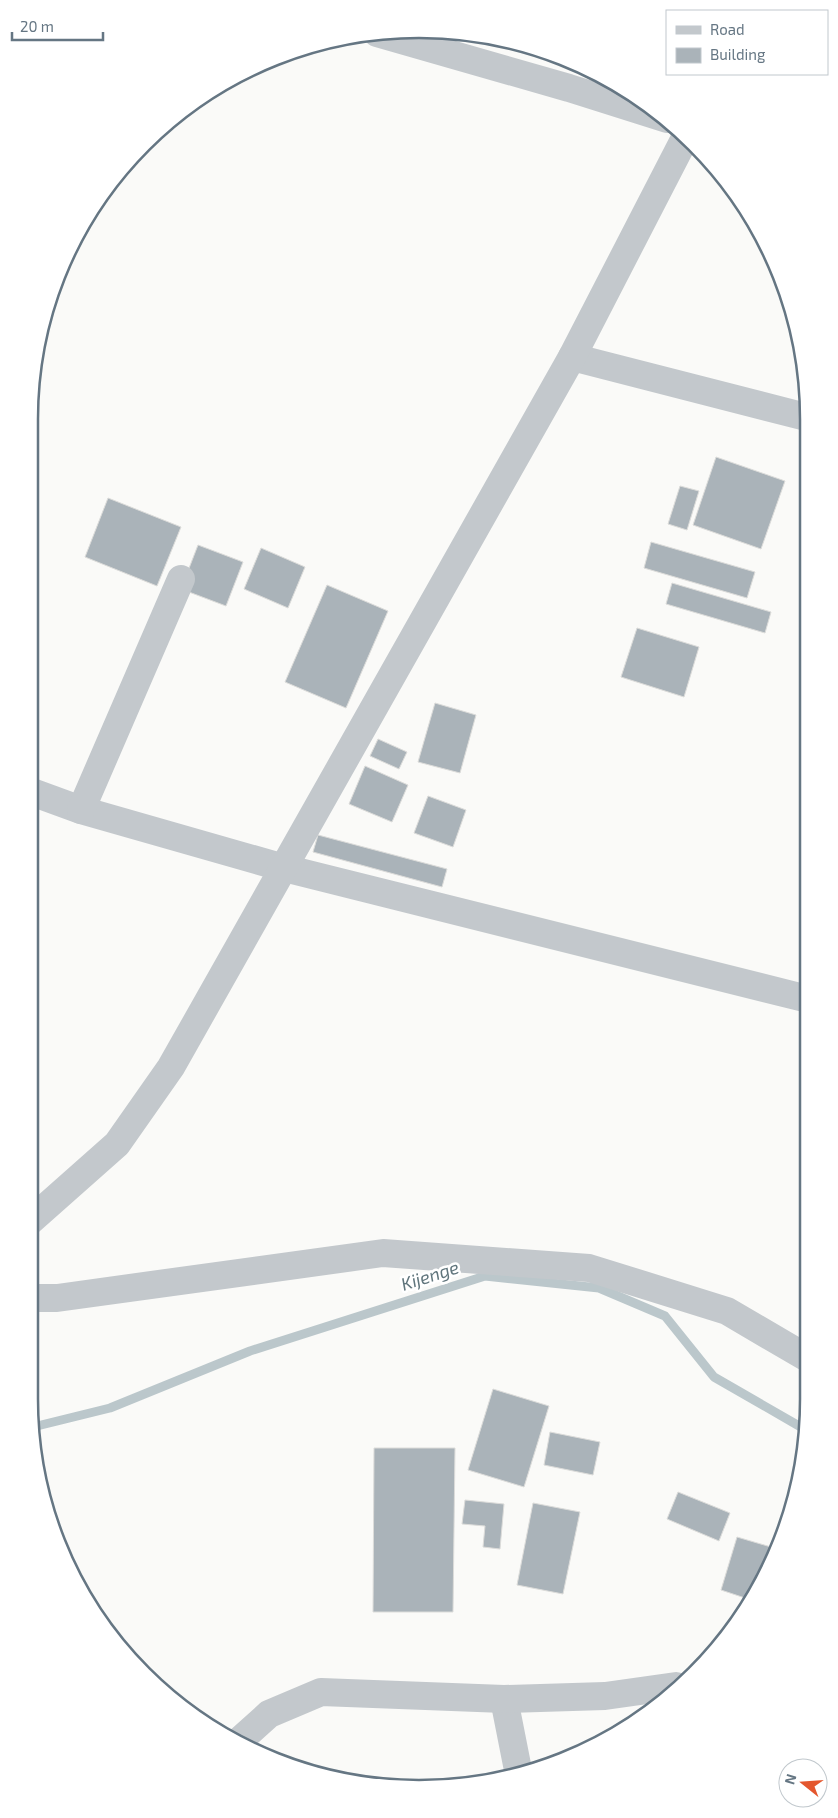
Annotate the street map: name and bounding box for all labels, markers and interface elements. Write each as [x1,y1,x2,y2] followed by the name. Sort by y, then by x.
[12,10,104,42] scale bar
[666,10,828,75] legend
[20,17,54,35] text: 20 m
[710,20,745,38] text: Road
[710,45,766,63] text: Building
[398,1255,462,1295] water label: Kijenge
[778,1758,828,1808] north arrow
[780,1772,800,1786] text: N

